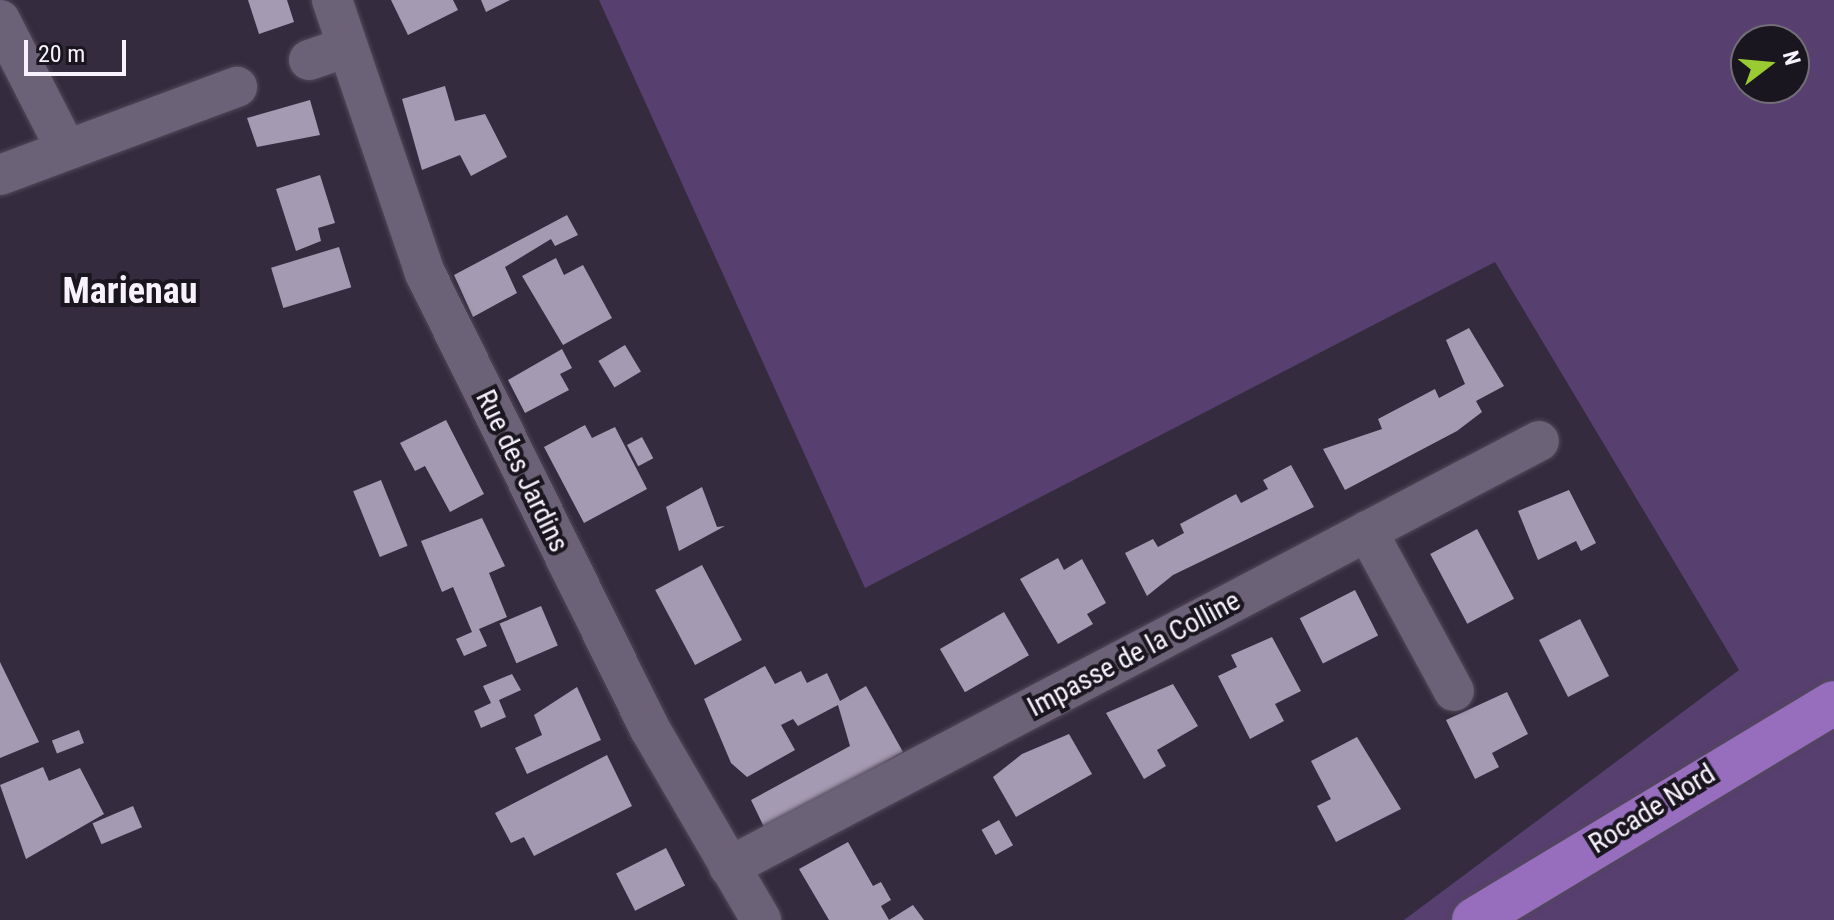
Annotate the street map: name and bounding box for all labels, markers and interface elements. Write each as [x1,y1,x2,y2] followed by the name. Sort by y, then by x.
[28,24,130,74] scale bar
[1730,24,1810,104] north arrow
[38,40,85,68] text: 20 m
[1778,48,1806,68] text: N
[63,270,197,314] district label: Marienau
[468,385,576,557] street label: Rue des Jardins
[1022,584,1246,724] street label: Impasse de la Colline
[1583,757,1721,861] street label: Rocade Nord

